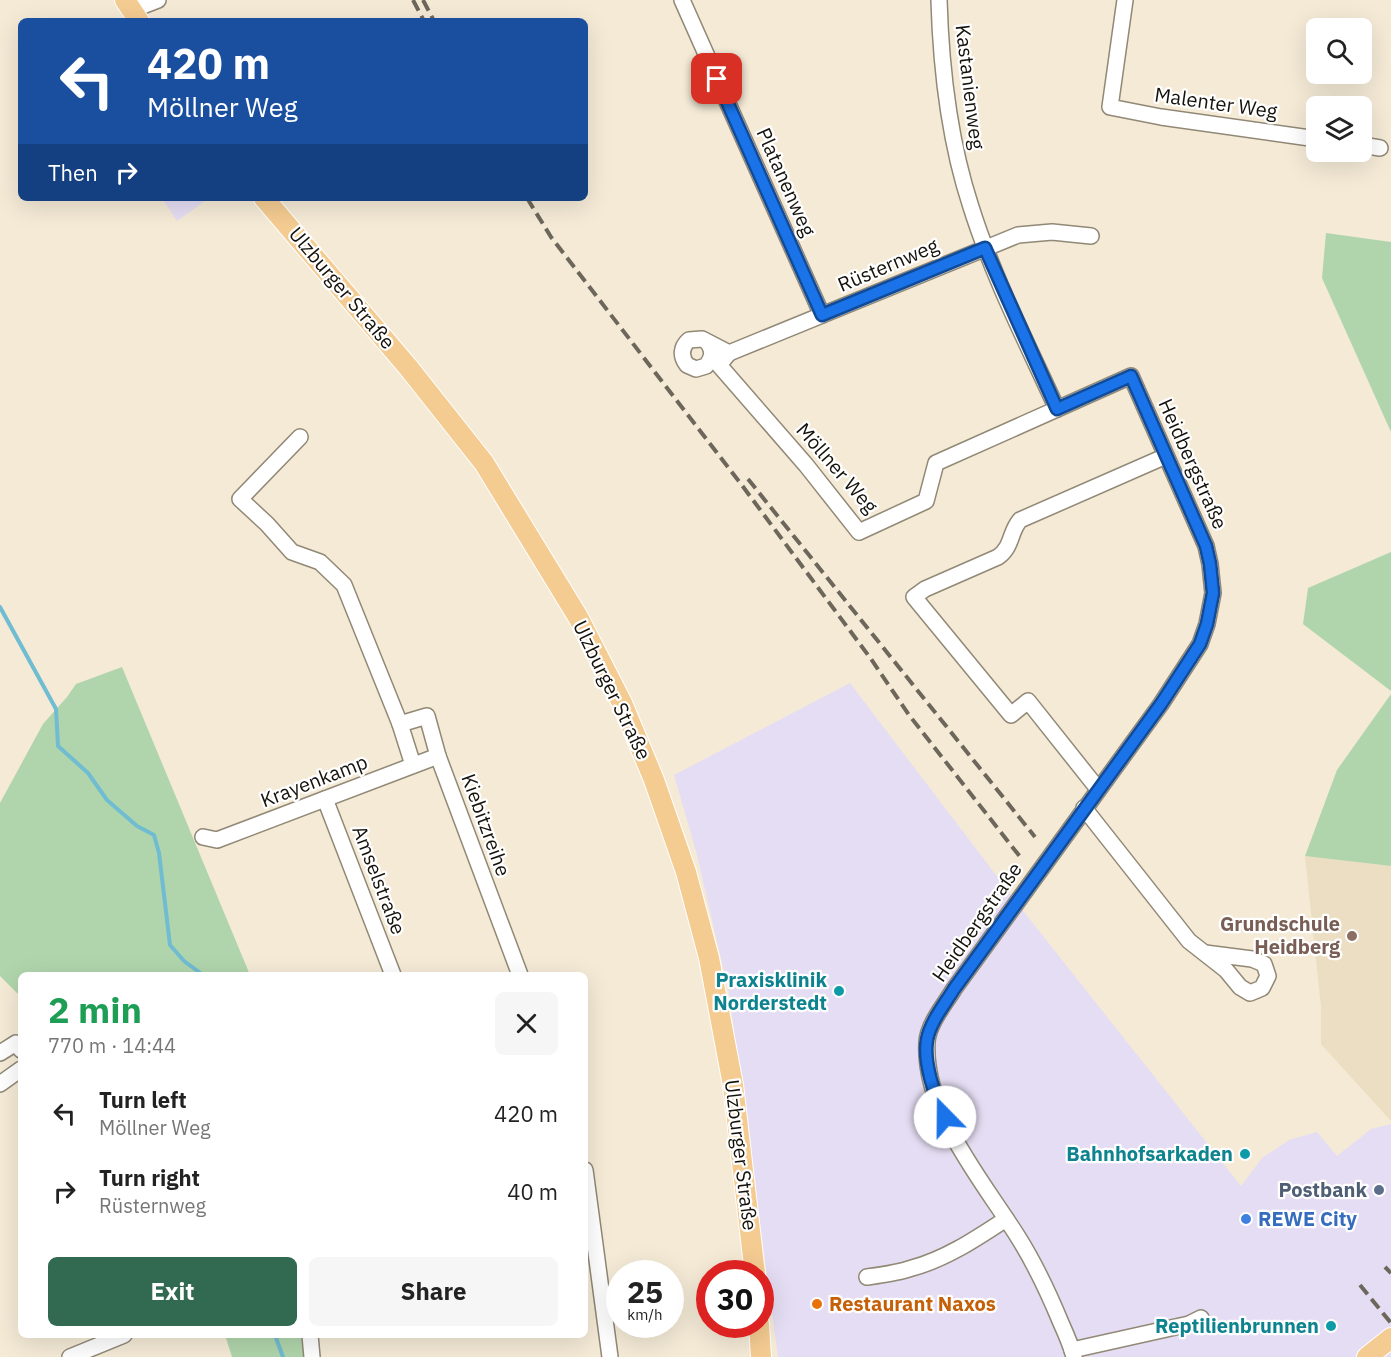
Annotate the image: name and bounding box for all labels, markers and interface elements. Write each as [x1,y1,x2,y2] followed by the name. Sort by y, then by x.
[1306,18,1372,162] map controls
[1306,18,1372,84] button: search
[949,23,992,151] street label: Kastanienweg
[147,36,270,91] text: 420 m
[48,42,126,120] icon: left
[691,53,742,104] pin
[700,62,733,95] icon: arrive
[1153,81,1280,125] street label: Malenter Weg
[147,89,298,124] text: Möllner Weg
[1306,96,1372,162] button: layers
[750,123,823,241] street label: Platanenweg
[110,156,143,189] icon: right
[48,158,98,187] text: Then
[283,221,402,355] street label: Ulzburger Straße
[833,231,943,298] street label: Rüsternweg
[1153,394,1234,533] street label: Heidbergstraße
[791,417,884,519] street label: Möllner Weg
[567,616,658,764] street label: Ulzburger Straße
[256,748,371,813] street label: Krayenkamp
[455,770,517,880] street label: Kiebitzreihe
[346,821,413,938] street label: Amselstraße
[925,857,1028,987] street label: Heidbergstraße
[1220,910,1341,960] place label: Grundschule Heidberg
[1345,929,1359,943] marker: Grundschule Heidberg
[713,966,827,1016] place label: Praxisklinik Norderstedt
[832,984,846,998] marker: Praxisklinik Norderstedt
[48,986,142,1033] text: 2 min
[495,992,558,1055] button: close
[48,1032,176,1059] text: 770 m · 14:44
[719,1078,764,1232] street label: Ulzburger Straße
[99,1085,187,1114] text: Turn left
[913,1085,977,1149] position arrow
[48,1097,81,1130] icon: left
[494,1099,558,1128] text: 420 m
[99,1114,211,1141] text: Möllner Weg
[1066,1140,1233,1167] place label: Bahnhofsarkaden
[1238,1147,1252,1161] marker: Bahnhofsarkaden
[99,1163,200,1192] text: Turn right
[48,1175,81,1208] icon: right
[1278,1176,1367,1203] place label: Postbank
[507,1177,558,1206] text: 40 m
[1372,1183,1386,1197] marker: Postbank
[99,1192,206,1219] text: Rüsternweg
[1258,1205,1357,1232] place label: REWE City
[1239,1212,1253,1226] marker: REWE City
[48,1257,297,1326] button: Exit
[309,1257,558,1326] button: Share
[696,1260,774,1338] speed limit sign: 30
[627,1272,663,1311] text: 25
[829,1290,996,1317] place label: Restaurant Naxos
[810,1297,824,1311] marker: Restaurant Naxos
[627,1305,663,1324] text: km/h
[1155,1312,1319,1339] place label: Reptilienbrunnen
[1324,1319,1338,1333] marker: Reptilienbrunnen

